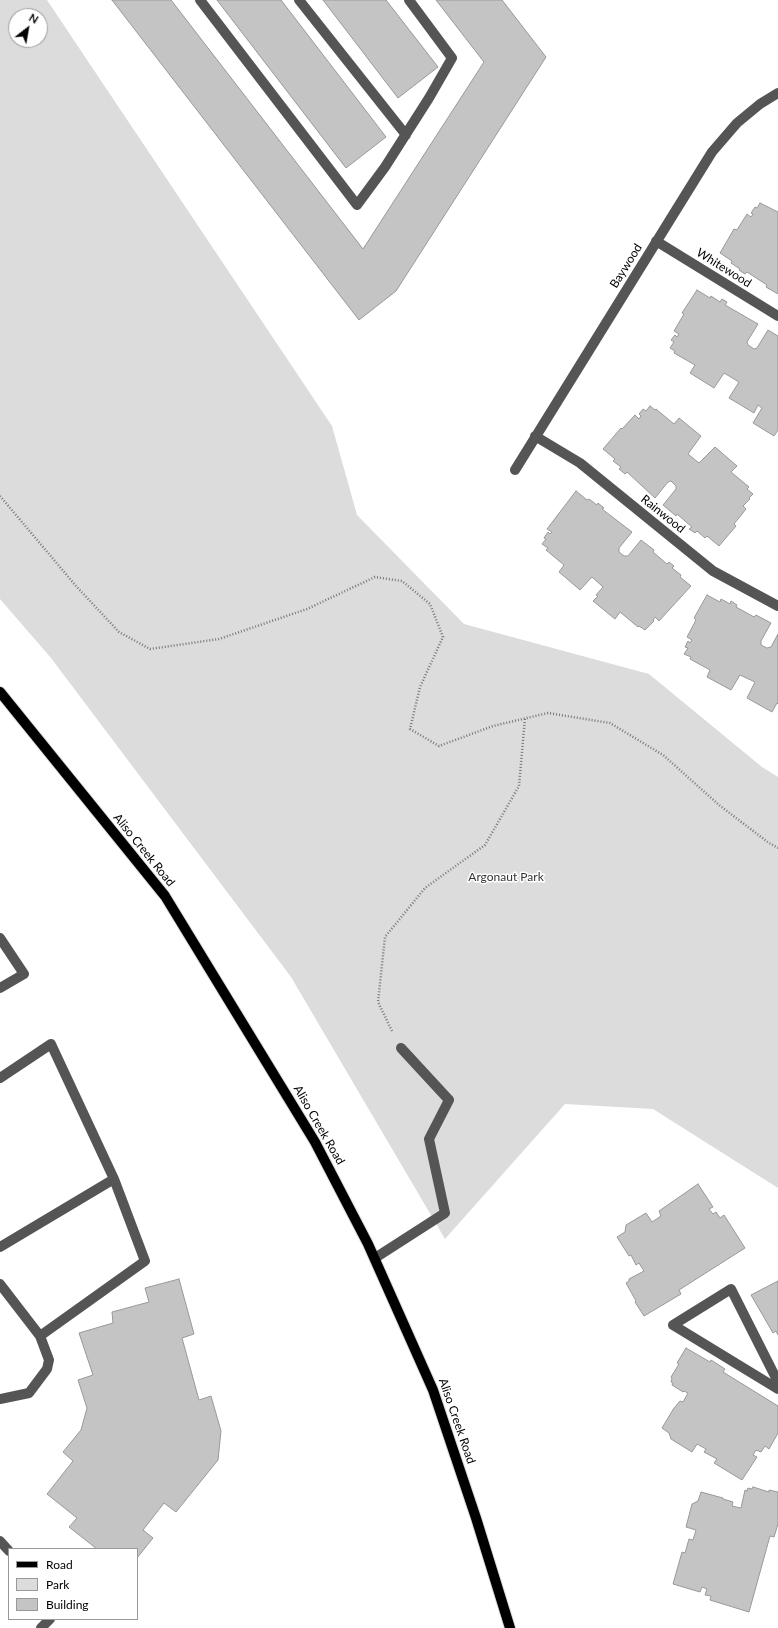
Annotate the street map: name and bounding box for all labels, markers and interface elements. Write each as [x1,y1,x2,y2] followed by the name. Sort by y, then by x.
[8,8,48,48] north arrow
[27,10,41,26] text: N
[607,241,645,291] street label: Baywood
[694,245,754,291] street label: Whitewood
[638,492,688,536] street label: Rainwood
[110,811,178,889] street label: Aliso Creek Road
[468,870,544,884] park label: Argonaut Park
[290,1083,348,1167] street label: Aliso Creek Road
[436,1376,478,1466] street label: Aliso Creek Road
[8,1548,138,1620] legend
[46,1557,73,1572] text: Road
[46,1577,69,1592] text: Park
[46,1597,89,1612] text: Building

